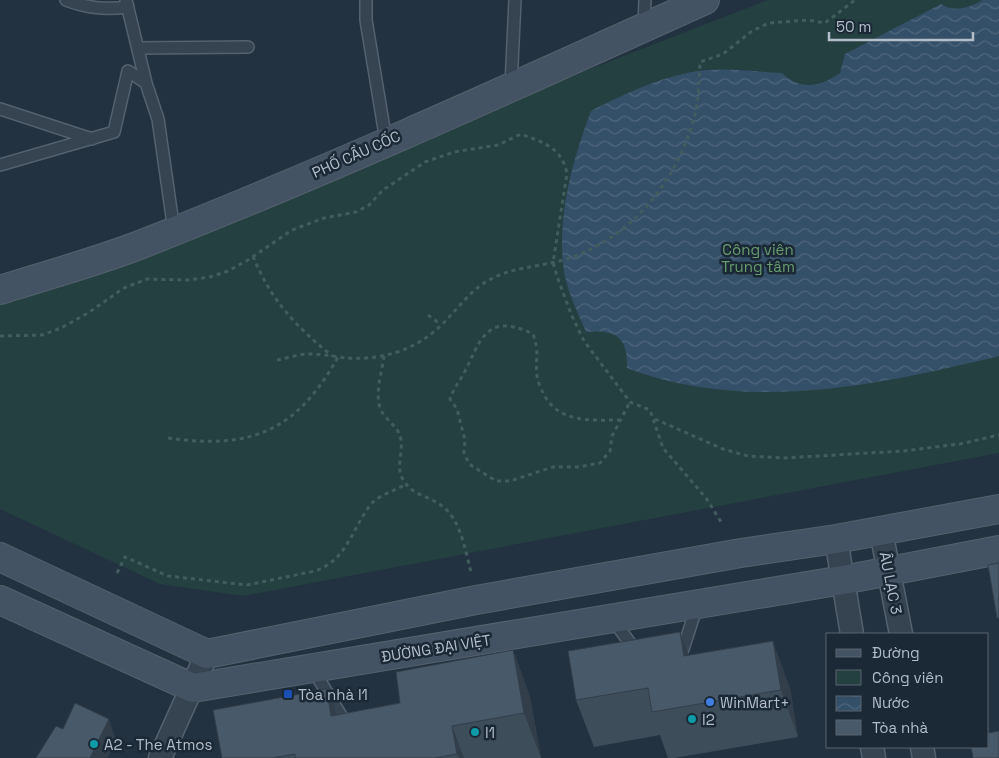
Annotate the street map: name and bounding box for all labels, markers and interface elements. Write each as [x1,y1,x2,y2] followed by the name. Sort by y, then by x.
[829,10,973,42] scale bar
[836,17,871,36] text: 50 m
[308,125,403,182] street label: PHỐ CẦU CỐC
[721,240,795,276] park label: Công viên Trung tâm
[876,550,906,616] street label: ÂU LẠC 3
[380,630,492,666] street label: ĐƯỜNG ĐẠI VIỆT
[826,633,989,748] legend
[872,643,920,662] text: Đường
[872,668,943,687] text: Công viên
[298,685,368,704] place label: Tòa nhà I1
[282,688,294,700] marker: Tòa nhà I1
[720,693,789,712] place label: WinMart+
[872,693,910,712] text: Nước
[704,696,716,708] marker: WinMart+
[702,710,715,729] place label: I2
[686,713,698,725] marker: I2
[872,718,928,737] text: Tòa nhà
[485,723,495,742] place label: I1
[469,726,481,738] marker: I1
[104,735,213,754] place label: A2 - The Atmos
[88,738,100,750] marker: A2 - The Atmos

